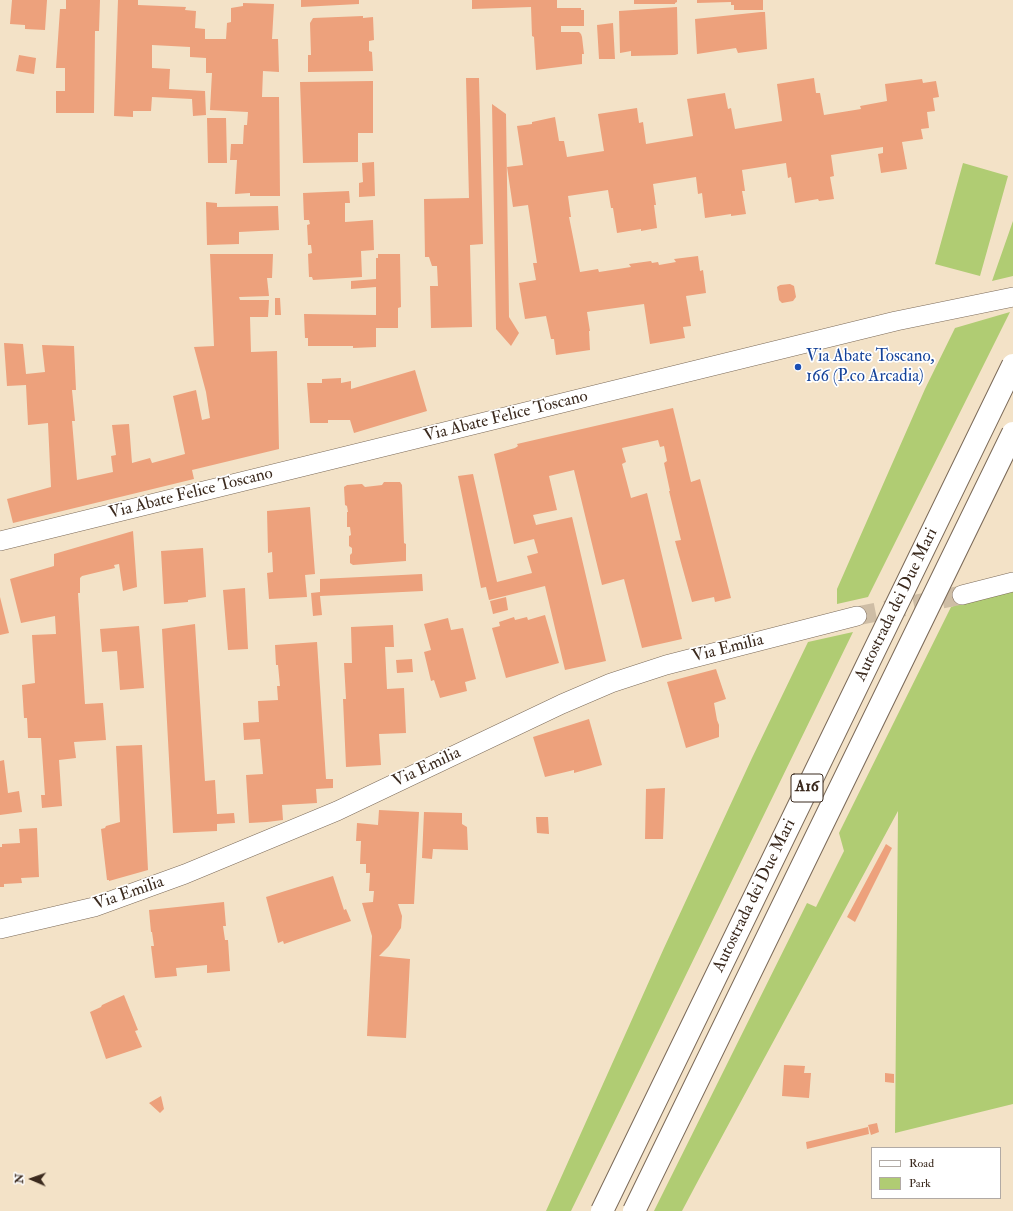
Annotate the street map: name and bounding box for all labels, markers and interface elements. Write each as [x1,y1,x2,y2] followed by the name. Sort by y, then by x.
[806,347,935,387] place label: Via Abate Toscano, 166 (P.co Arcadia)
[793,362,803,372] marker: Via Abate Toscano, 166 (P.co Arcadia)
[422,387,590,447] street label: Via Abate Felice Toscano
[107,464,275,524] street label: Via Abate Felice Toscano
[851,525,943,685] street label: Autostrada dei Due Mari
[690,630,766,668] street label: Via Emilia
[390,743,464,793] street label: Via Emilia
[791,774,823,802] road number: A16
[709,816,801,976] street label: Autostrada dei Due Mari
[91,872,167,916] street label: Via Emilia
[871,1147,1001,1199] legend
[909,1156,934,1171] text: Road
[12,1159,52,1199] north arrow
[13,1173,26,1184] text: N
[909,1176,931,1191] text: Park

